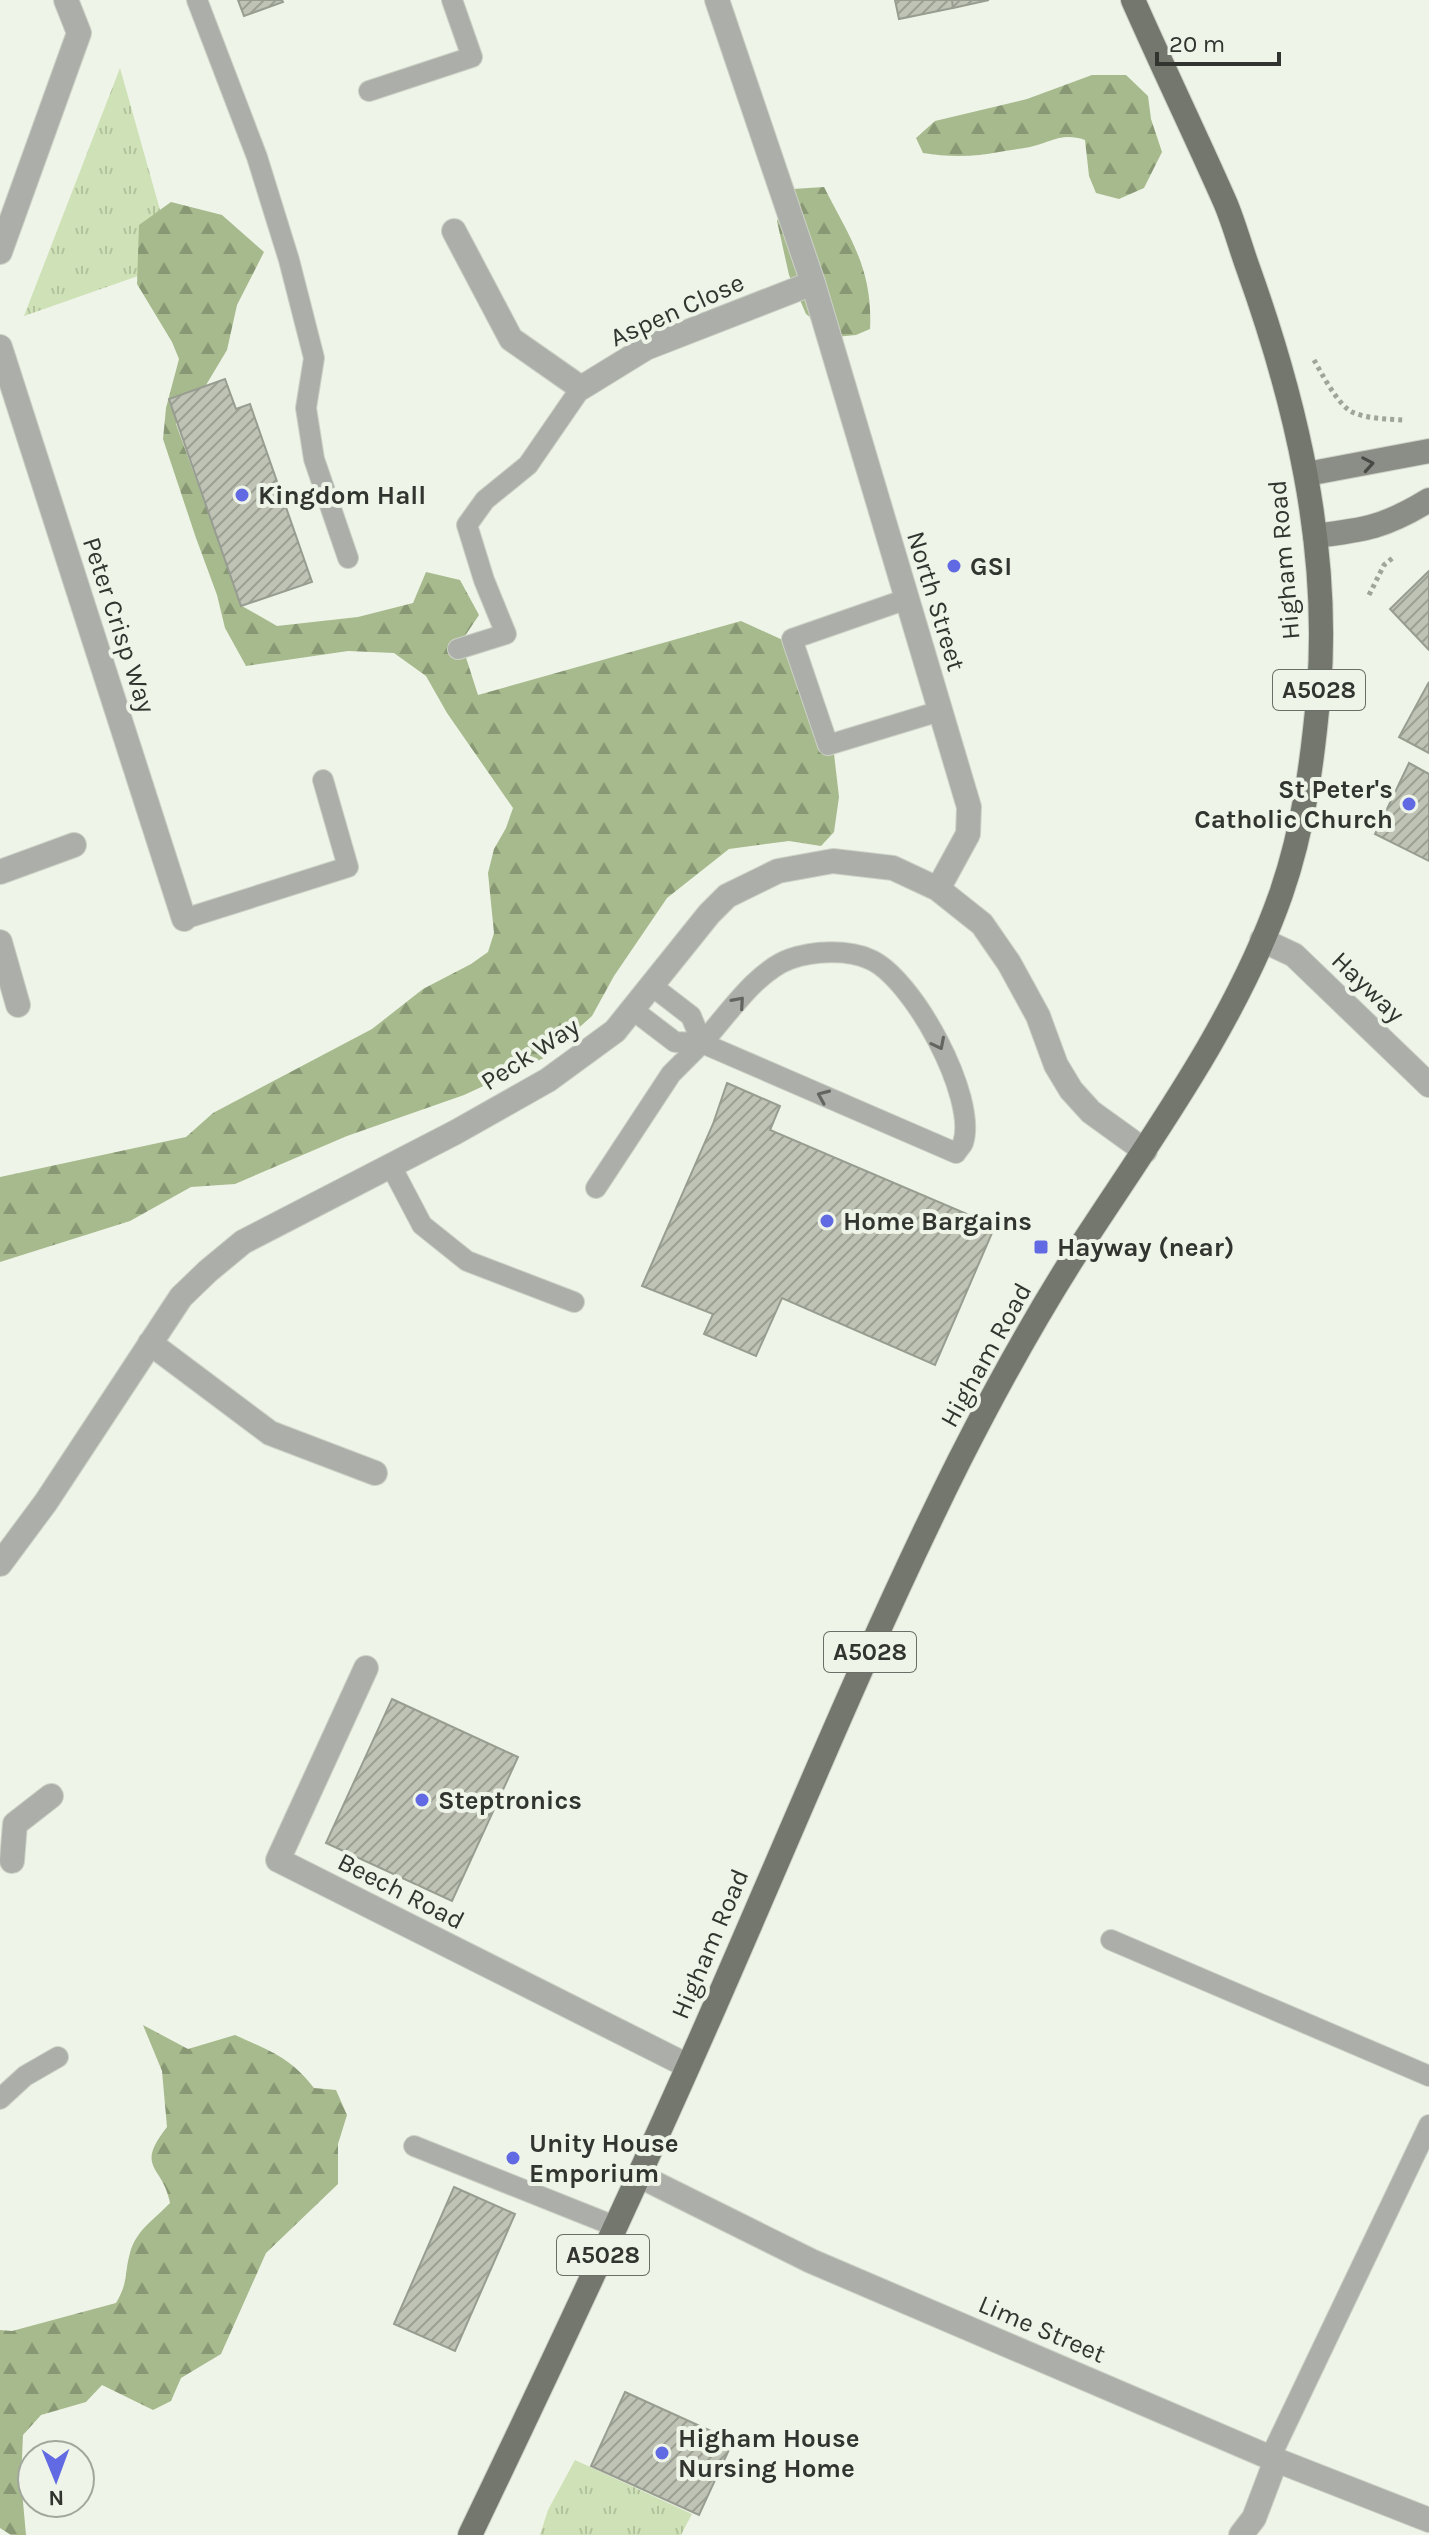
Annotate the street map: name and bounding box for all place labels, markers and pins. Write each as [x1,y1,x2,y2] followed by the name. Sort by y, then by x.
[258,480,426,511] place label: Kingdom Hall
[233,486,251,504] marker: Kingdom Hall
[970,551,1012,582] place label: GSI
[945,557,963,575] marker: GSI
[1194,774,1393,835] place label: St Peter's Catholic Church
[1400,795,1418,813] marker: St Peter's Catholic Church
[843,1206,1032,1237] place label: Home Bargains
[818,1212,836,1230] marker: Home Bargains
[1057,1232,1234,1263] place label: Hayway (near)
[1032,1238,1050,1256] marker: Hayway (near)
[438,1785,582,1816] place label: Steptronics
[413,1791,431,1809] marker: Steptronics
[529,2128,678,2189] place label: Unity House Emporium
[504,2149,522,2167] marker: Unity House Emporium
[678,2423,860,2484] place label: Higham House Nursing Home
[653,2444,671,2462] marker: Higham House Nursing Home

